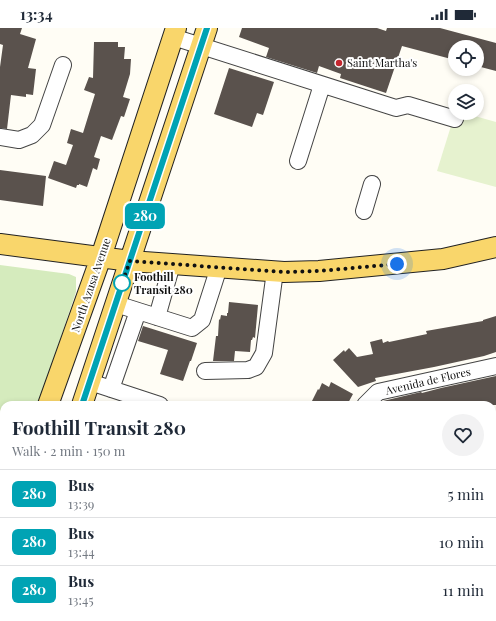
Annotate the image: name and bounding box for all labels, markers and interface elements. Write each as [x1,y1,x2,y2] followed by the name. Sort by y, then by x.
[20,4,53,24] text: 13:34
[448,40,484,120] map controls
[448,40,484,76] button: locate
[347,55,417,70] place label: Saint Martha's
[334,58,344,68] marker: Saint Martha's
[448,84,484,120] button: layers
[122,203,168,229] line badge: 280
[133,206,157,225] text: 280
[67,235,114,334] street label: North Azusa Avenue
[387,254,407,274] your location
[134,269,193,297] place label: Foothill Transit 280
[113,274,131,292] marker: Foothill Transit 280
[383,363,472,398] street label: Avenida de Flores
[12,414,186,440] text: Foothill Transit 280
[442,414,484,456] button: heart
[12,442,125,459] text: Walk · 2 min · 150 m
[68,475,94,495] text: Bus
[22,484,46,503] text: 280
[448,484,484,504] text: 5 min
[68,495,94,512] text: 13:39
[68,523,94,543] text: Bus
[22,532,46,551] text: 280
[439,532,484,552] text: 10 min
[68,543,95,560] text: 13:44
[68,571,94,591] text: Bus
[22,580,46,599] text: 280
[442,580,484,600] text: 11 min
[68,591,94,608] text: 13:45

